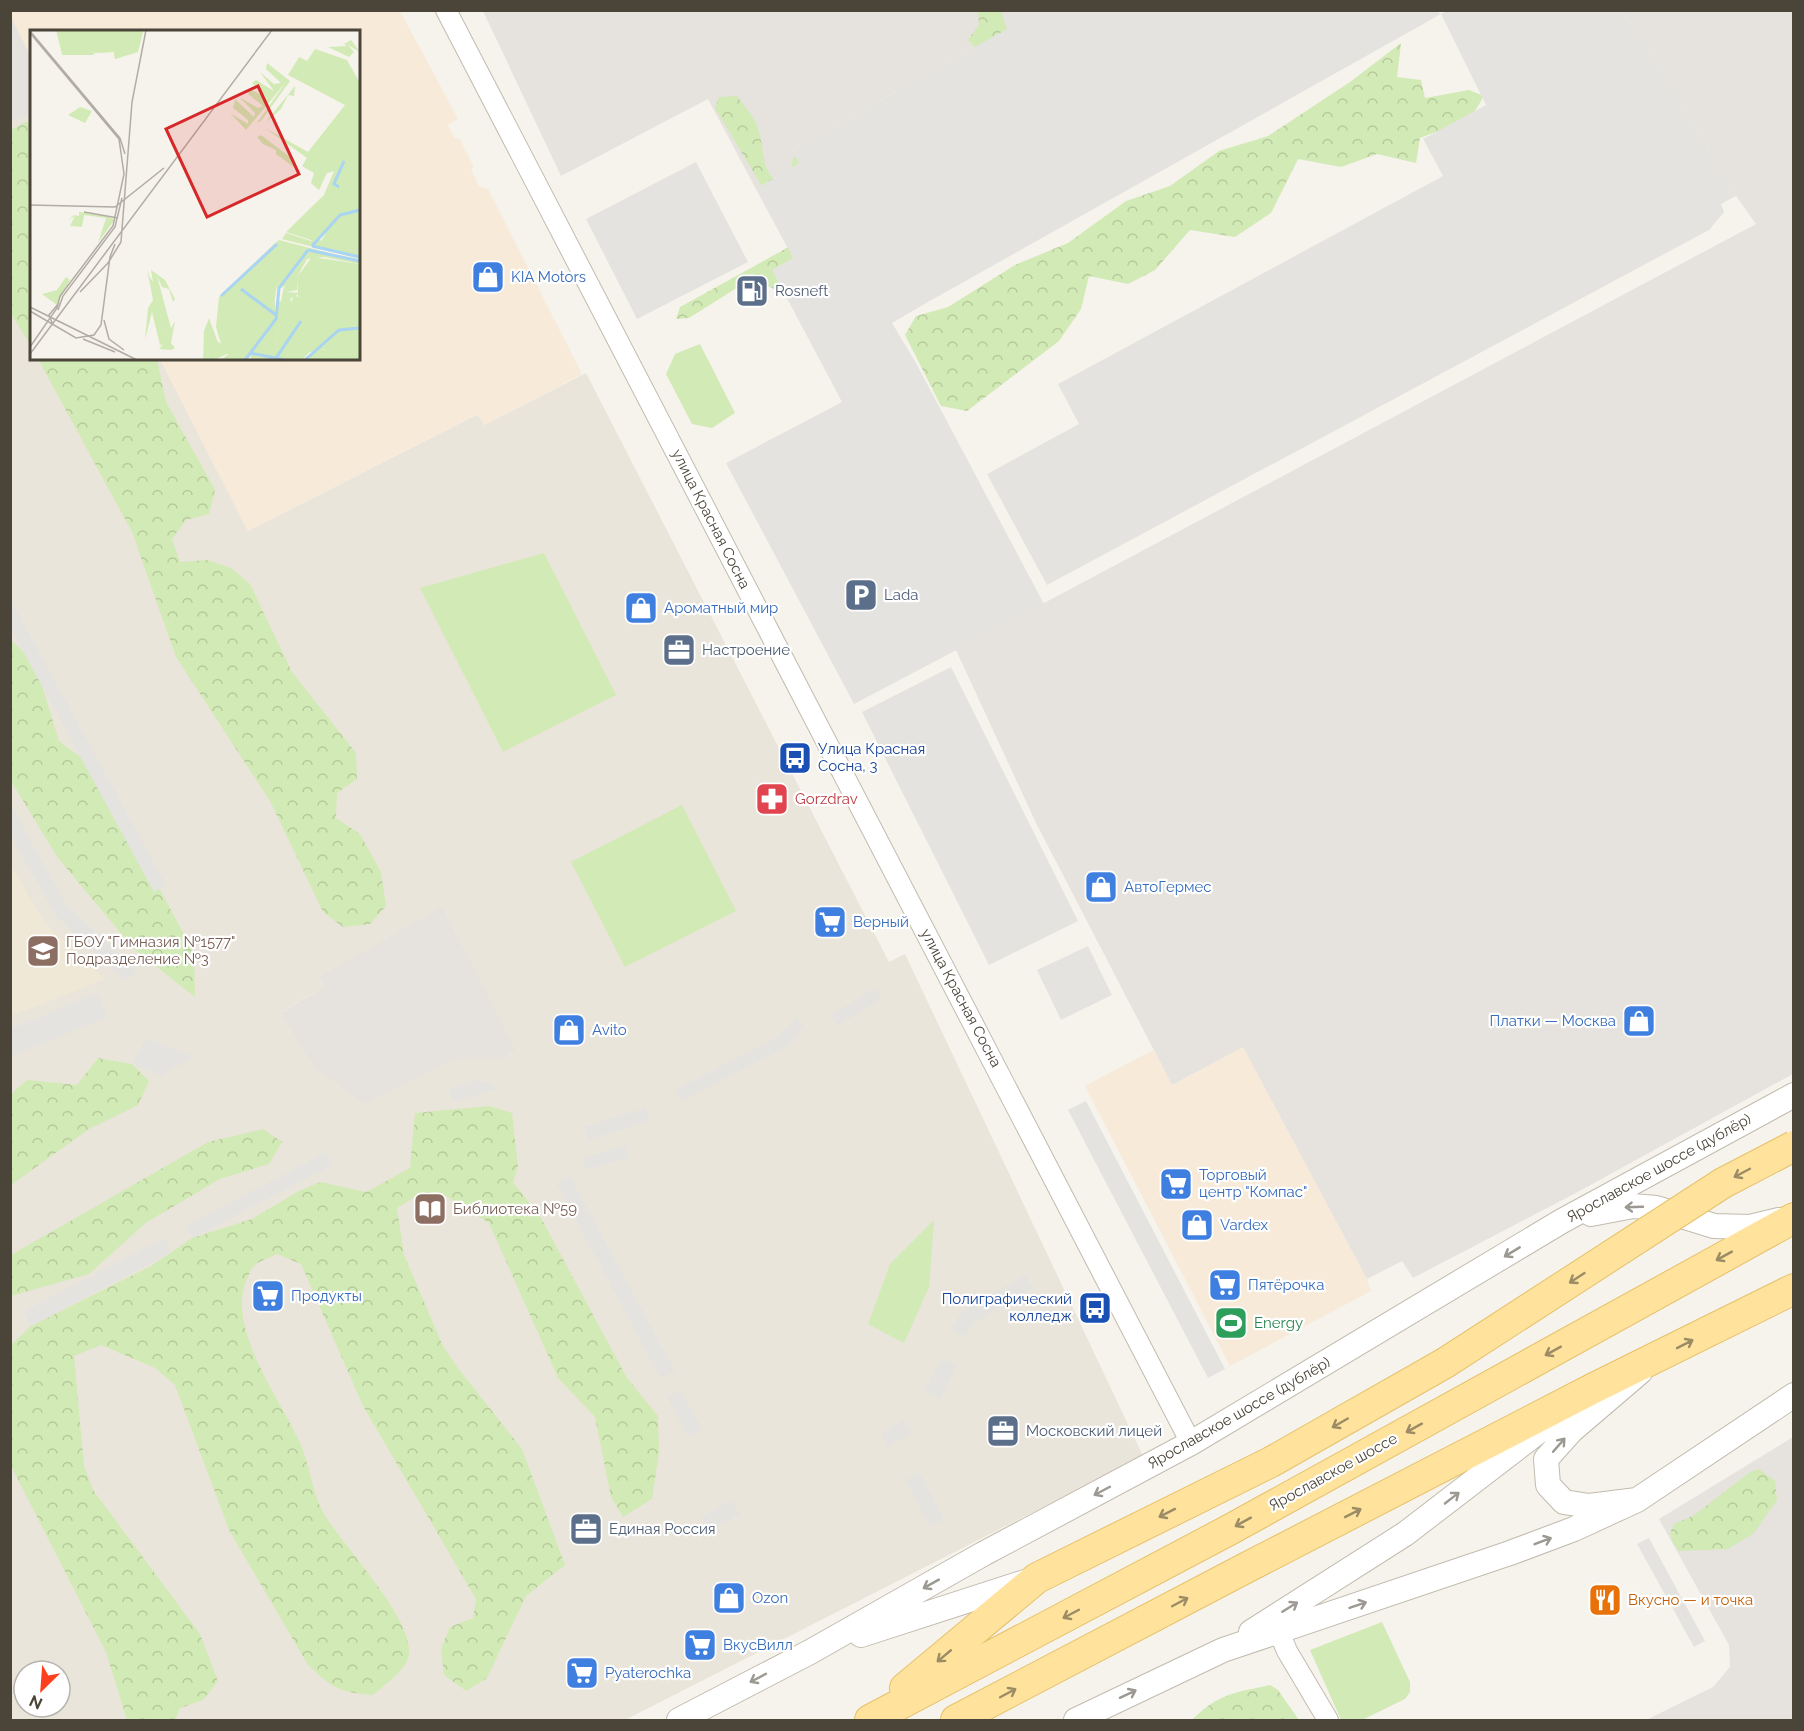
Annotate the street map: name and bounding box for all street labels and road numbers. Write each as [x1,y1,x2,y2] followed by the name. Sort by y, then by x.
[668,446,754,592] street label: улица Красная Сосна
[917,926,1005,1070] street label: улица Красная Сосна
[1564,1110,1754,1226] street label: Ярославское шоссе (дублёр)
[1144,1353,1334,1473] street label: Ярославское шоссе (дублёр)
[1266,1429,1400,1515] street label: Ярославское шоссе

